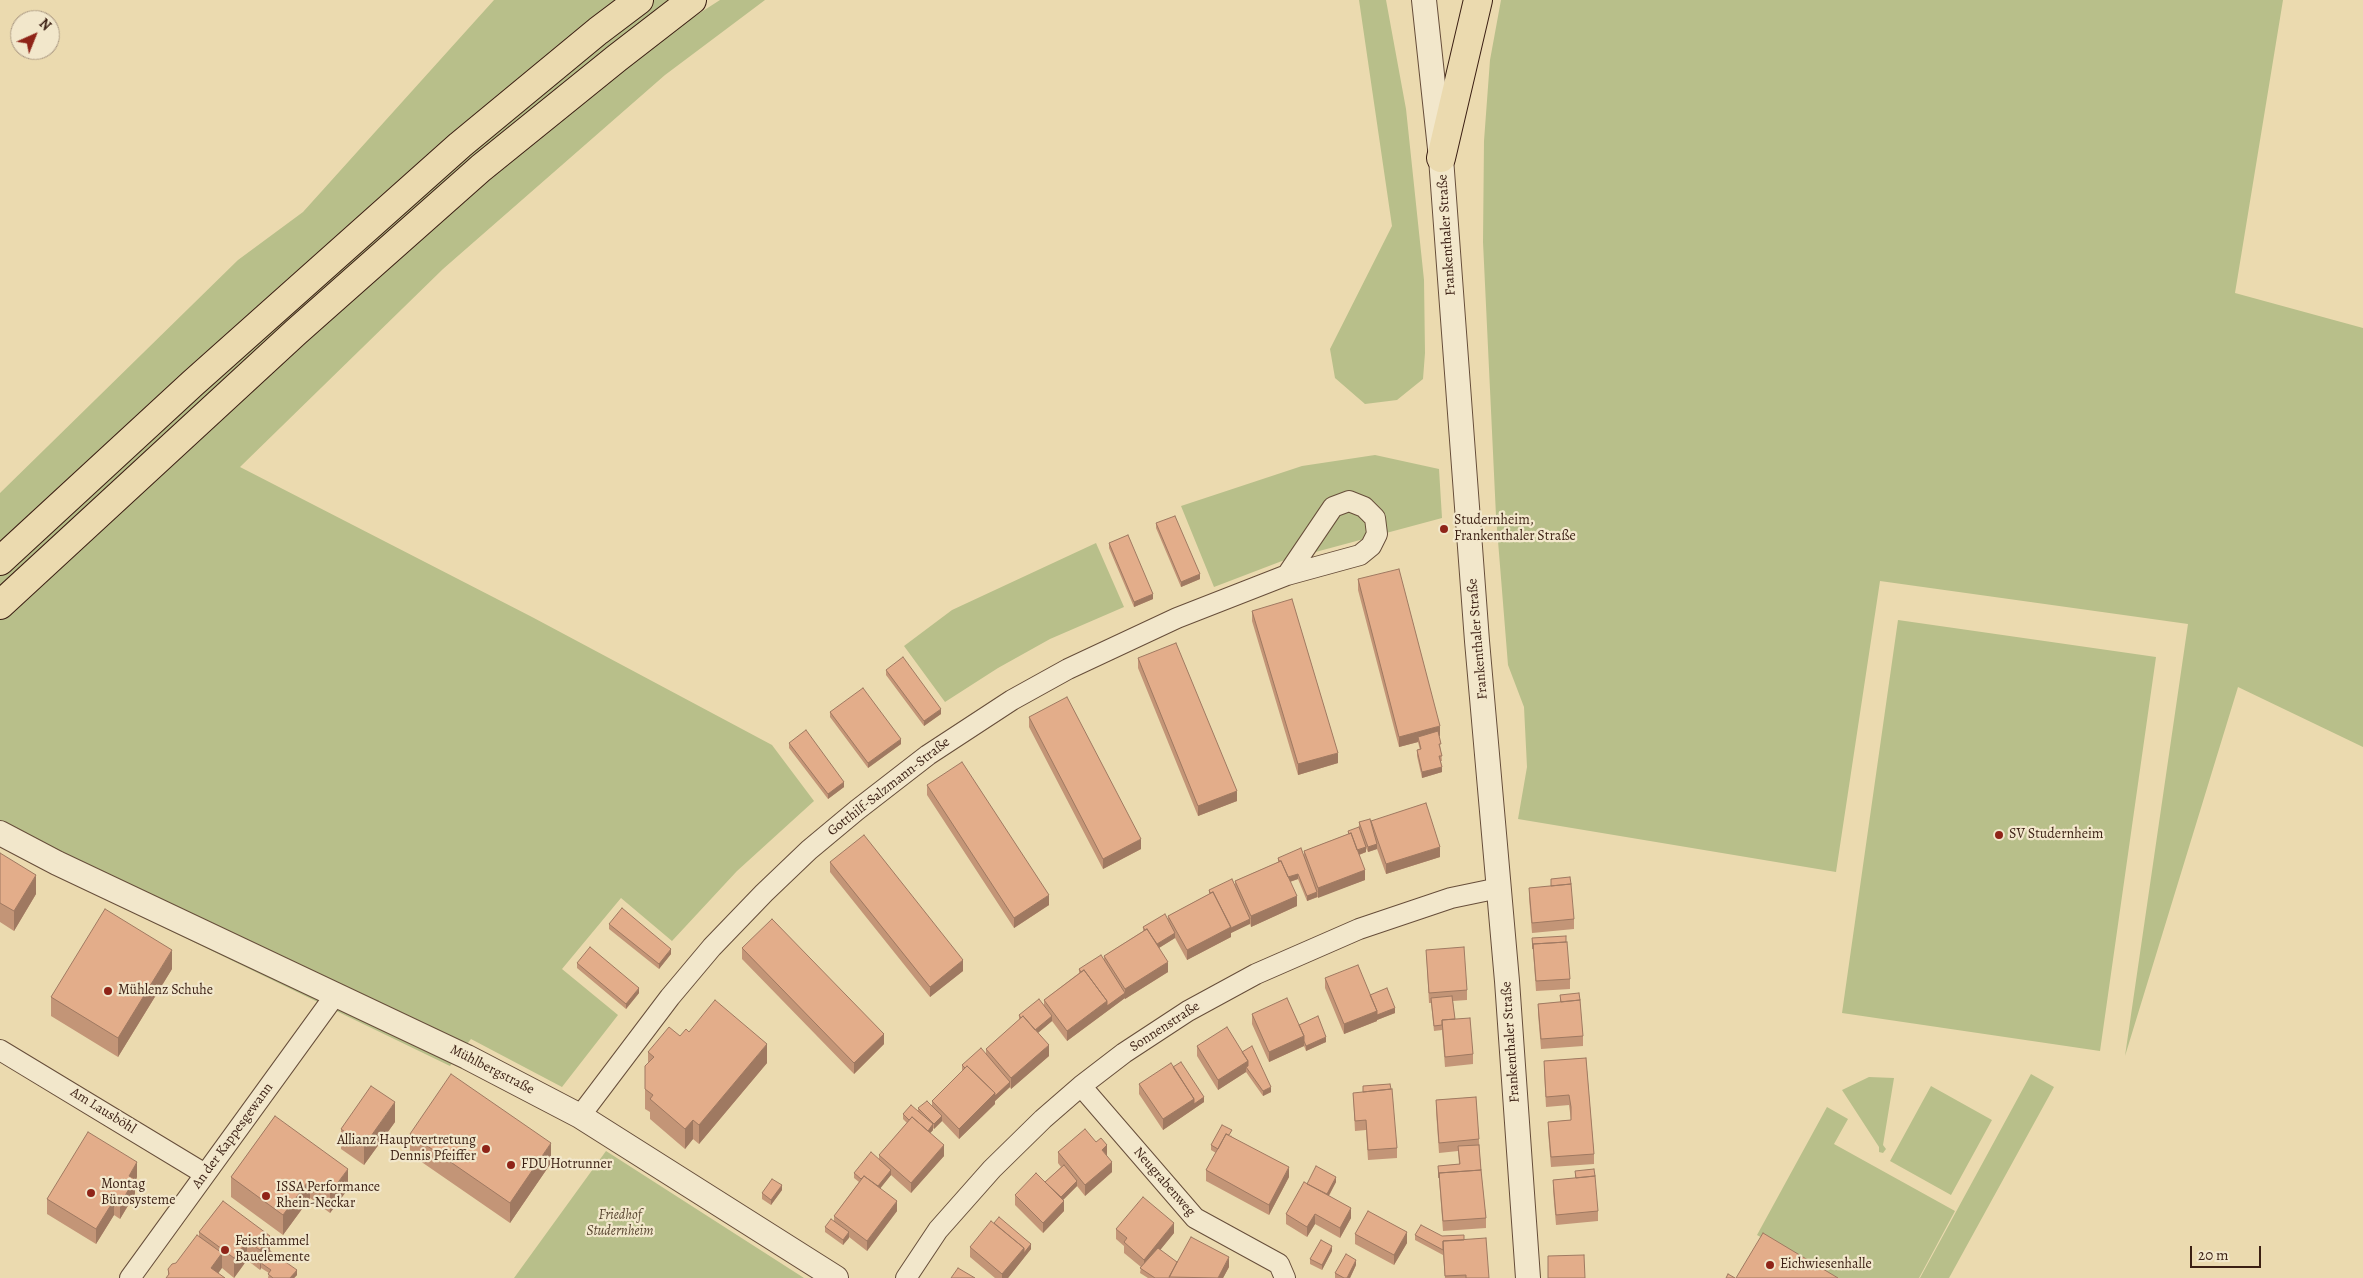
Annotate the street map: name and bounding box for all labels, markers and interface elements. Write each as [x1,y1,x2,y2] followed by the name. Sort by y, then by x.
[10,10,60,60] north arrow
[35,14,55,35] text: N
[1434,174,1460,296] street label: Frankenthaler Straße
[1454,513,1576,546] place label: Studernheim, Frankenthaler Straße
[1438,523,1450,535] marker: Studernheim, Frankenthaler Straße
[1464,578,1492,700] street label: Frankenthaler Straße
[824,734,954,840] street label: Gotthilf-Salzmann-Straße
[2009,827,2104,843] place label: SV Studernheim
[1993,829,2005,841] marker: SV Studernheim
[1498,981,1524,1103] street label: Frankenthaler Straße
[118,983,213,999] place label: Mühlenz Schuhe
[102,985,114,997] marker: Mühlenz Schuhe
[1127,998,1203,1056] street label: Sonnenstraße
[447,1042,537,1098] street label: Mühlbergstraße
[189,1080,277,1192] street label: An der Kappesgewann
[67,1084,139,1138] street label: Am Lausböhl
[337,1133,476,1166] place label: Allianz Hauptvertretung Dennis Pfeiffer
[480,1143,492,1155] marker: Allianz Hauptvertretung Dennis Pfeiffer
[1129,1144,1199,1220] street label: Neugrabenweg
[521,1157,612,1173] place label: FDU Hotrunner
[505,1159,517,1171] marker: FDU Hotrunner
[101,1177,175,1210] place label: Montag Bürosysteme
[276,1180,380,1212] place label: ISSA Performance Rhein-Neckar
[85,1187,97,1199] marker: Montag Bürosysteme
[260,1190,272,1202] marker: ISSA Performance Rhein-Neckar
[586,1208,654,1240] park label: Friedhof Studernheim
[235,1234,310,1266] place label: Feisthammel Bauelemente
[2193,1236,2264,1268] scale bar
[219,1244,231,1256] marker: Feisthammel Bauelemente
[2198,1245,2229,1265] text: 20 m
[1780,1257,1872,1273] place label: Eichwiesenhalle
[1764,1259,1776,1271] marker: Eichwiesenhalle

